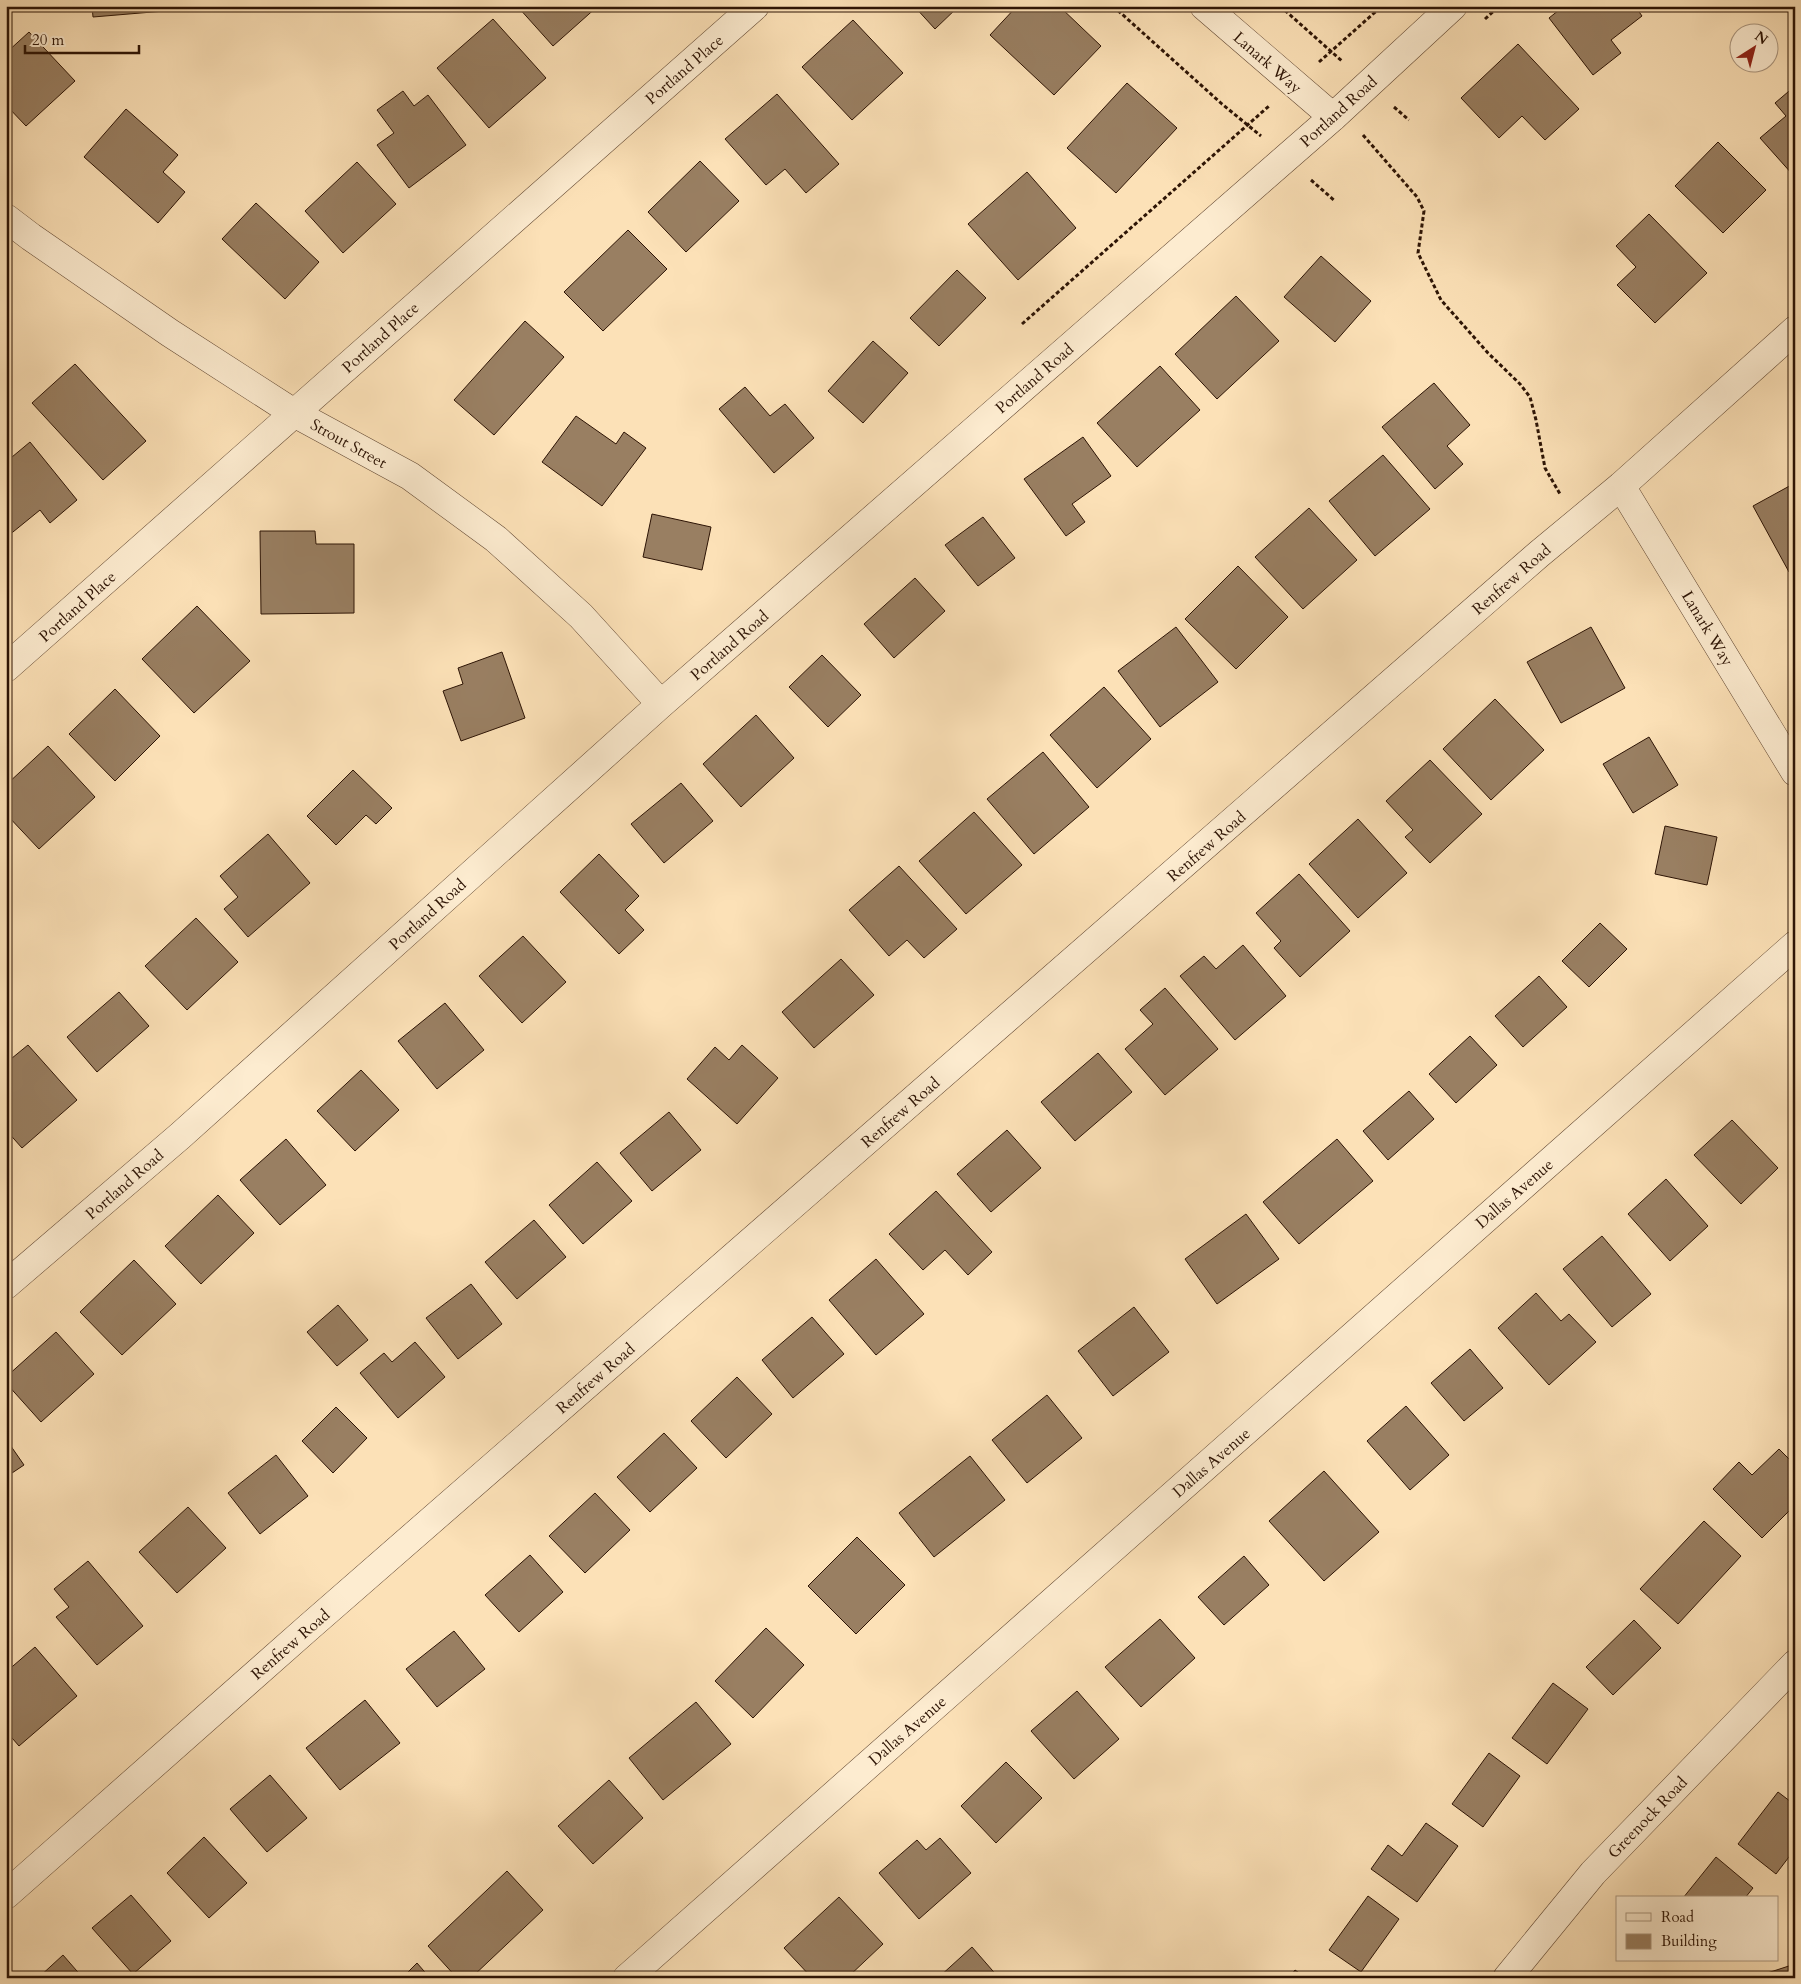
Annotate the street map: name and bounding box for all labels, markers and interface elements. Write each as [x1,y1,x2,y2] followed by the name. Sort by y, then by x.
[25,22,139,54] scale bar
[1728,22,1778,72] north arrow
[1228,27,1307,99] street label: Lanark Way
[1751,27,1772,49] text: N
[32,30,64,50] text: 20 m
[641,30,728,110] street label: Portland Place
[1295,71,1382,152] street label: Portland Road
[337,297,424,378] street label: Portland Place
[991,338,1079,419] street label: Portland Road
[306,414,391,474] street label: Strout Street
[1468,539,1556,620] street label: Renfrew Road
[34,566,121,647] street label: Portland Place
[1676,587,1739,671] street label: Lanark Way
[686,605,774,686] street label: Portland Road
[1163,806,1251,887] street label: Renfrew Road
[384,874,471,955] street label: Portland Road
[857,1072,945,1153] street label: Renfrew Road
[81,1144,169,1225] street label: Portland Road
[1471,1154,1558,1234] street label: Dallas Avenue
[552,1338,640,1419] street label: Renfrew Road
[1168,1423,1255,1503] street label: Dallas Avenue
[247,1604,335,1685] street label: Renfrew Road
[864,1691,951,1771] street label: Dallas Avenue
[1603,1772,1693,1863] street label: Greenock Road
[1616,1896,1778,1962] legend
[1661,1907,1694,1927] text: Road
[1661,1931,1717,1951] text: Building

